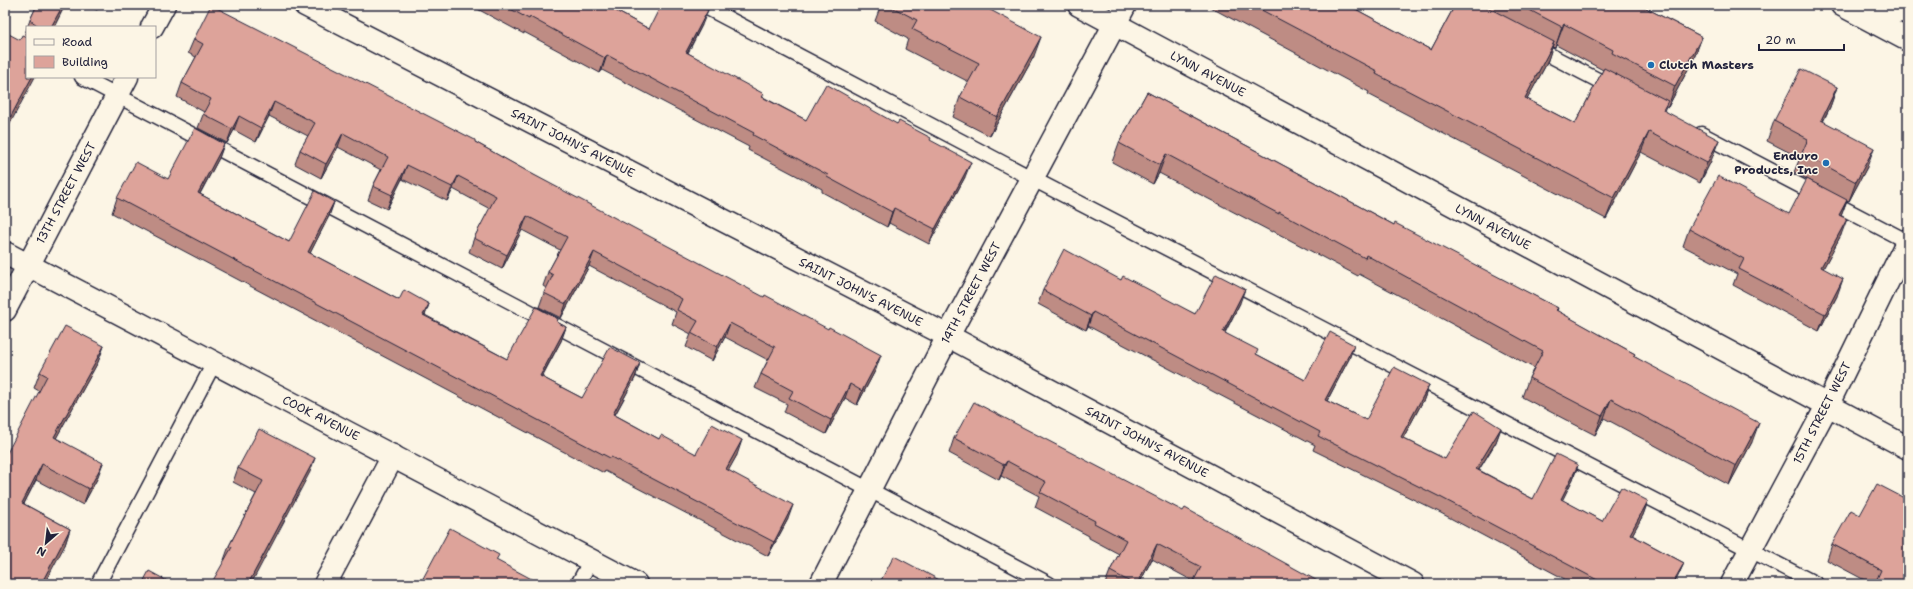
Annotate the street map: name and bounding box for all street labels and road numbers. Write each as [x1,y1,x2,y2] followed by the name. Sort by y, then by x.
[1167,47,1249,101] street label: LYNN AVENUE
[508,105,638,181] street label: SAINT JOHN'S AVENUE
[32,139,100,247] street label: 13TH STREET WEST
[1452,200,1534,254] street label: LYNN AVENUE
[937,239,1005,347] street label: 14TH STREET WEST
[796,254,926,330] street label: SAINT JOHN'S AVENUE
[1789,359,1855,467] street label: 15TH STREET WEST
[280,392,362,444] street label: COOK AVENUE
[1083,403,1211,481] street label: SAINT JOHN'S AVENUE

